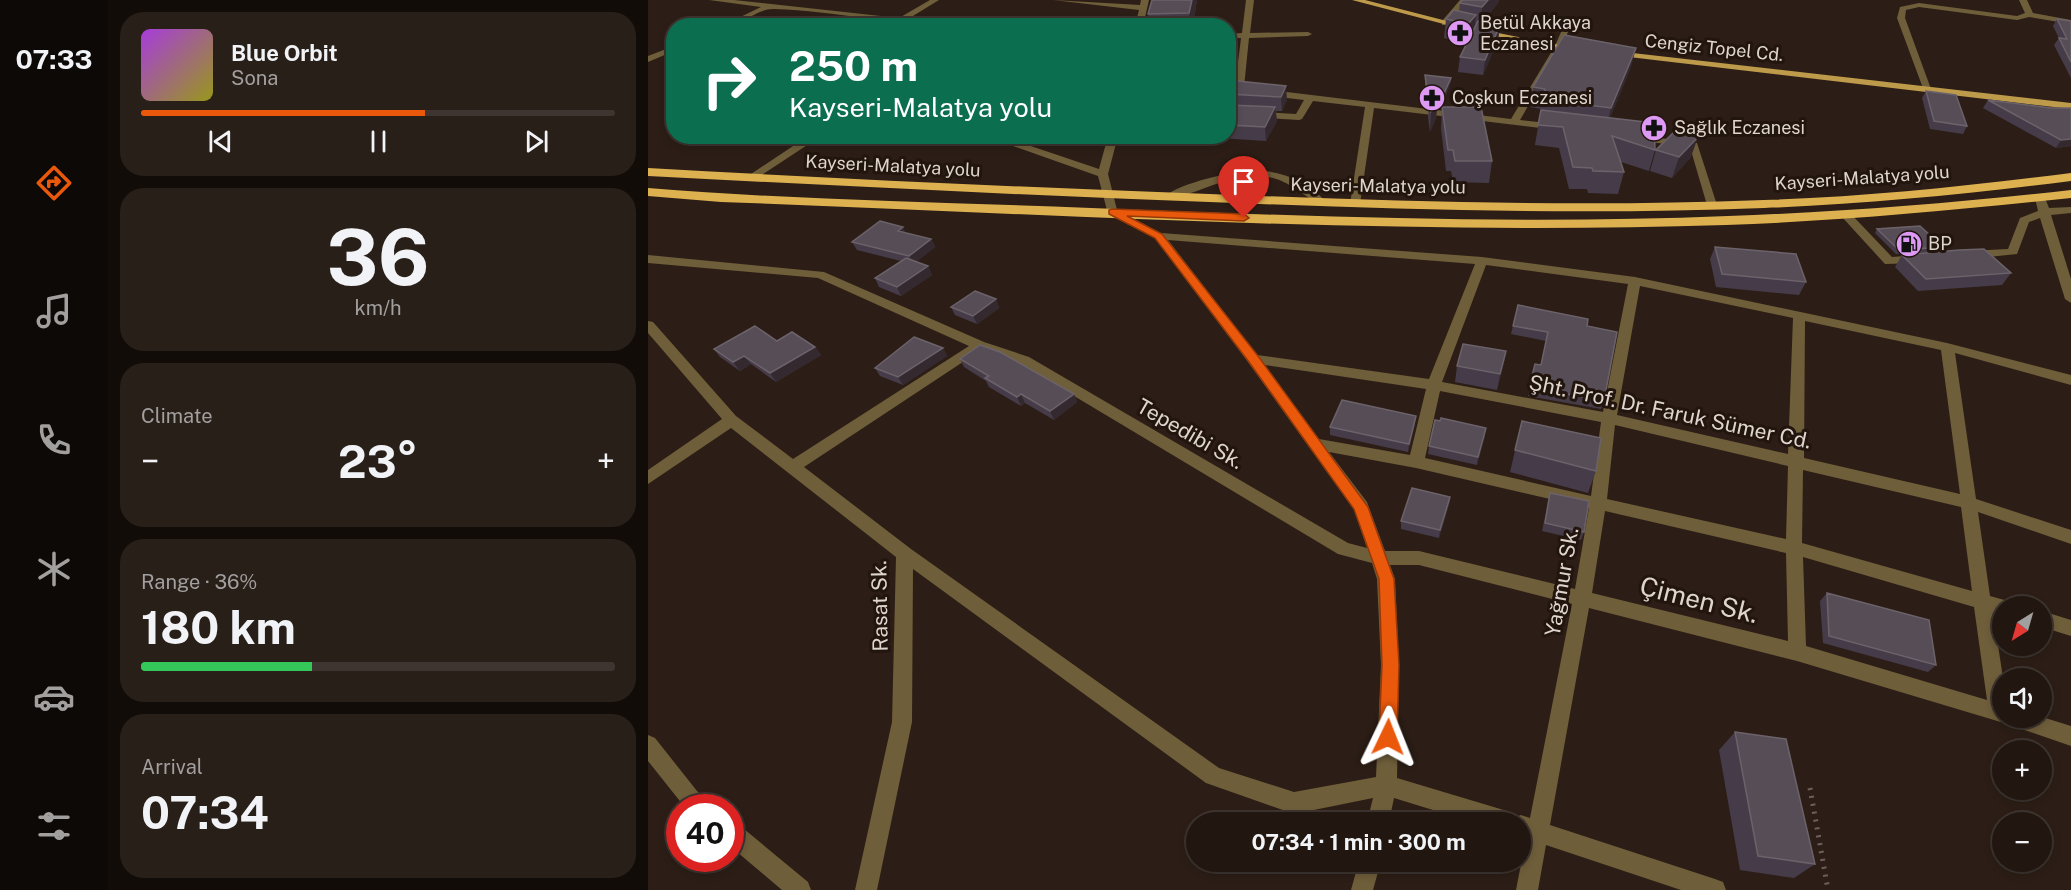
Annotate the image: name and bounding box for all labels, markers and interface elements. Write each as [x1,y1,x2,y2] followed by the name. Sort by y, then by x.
[1480,12,1591,54] place label: Betül Akkaya Eczanesi
[1445,18,1475,48] pharmacy icon: Betül Akkaya Eczanesi
[1644,30,1784,65] street label: Cengiz Topel Cd.
[231,40,338,66] text: Blue Orbit
[789,41,918,90] text: 250 m
[690,42,768,120] icon: right
[16,43,92,75] text: 07:33
[231,66,278,90] text: Sona
[1417,83,1447,113] pharmacy icon: Coşkun Eczanesi
[1452,87,1592,108] place label: Coşkun Eczanesi
[789,91,1052,123] text: Kayseri-Malatya yolu
[1639,113,1669,143] pharmacy icon: Sağlık Eczanesi
[1674,117,1805,138] place label: Sağlık Eczanesi
[204,125,237,158] icon: previous
[362,125,395,158] icon: pause
[520,125,553,158] icon: next
[805,150,981,181] street label: Kayseri-Malatya yolu
[1218,156,1269,218] pin
[1774,161,1950,194] street label: Kayseri-Malatya yolu
[33,162,75,204] icon: directions
[1227,165,1260,198] icon: arrive
[1290,173,1466,198] street label: Kayseri-Malatya yolu
[326,211,430,303] text: 36
[1894,229,1924,259] fuel station icon: BP
[1928,233,1952,254] place label: BP
[33,290,75,332] icon: music
[354,296,402,320] text: km/h
[1527,369,1813,454] street label: Şht. Prof. Dr. Faruk Sümer Cd.
[1133,393,1248,474] street label: Tepedibi Sk.
[141,404,213,428] text: Climate
[33,419,75,461] icon: phone
[338,435,418,488] text: 23°
[141,442,159,480] text: −
[597,442,615,480] text: +
[1540,525,1583,638] street label: Yağmur Sk.
[33,548,75,590] icon: climate
[866,560,893,652] street label: Rasat Sk.
[141,570,257,594] text: Range · 36%
[1637,570,1762,629] street label: Çimen Sk.
[1992,596,2052,656] north arrow
[1992,596,2052,872] map controls
[141,601,296,654] text: 180 km
[1992,668,2052,728] button: sound
[33,676,75,718] icon: car
[1356,705,1420,769] position arrow
[1992,740,2052,800] button: +
[141,755,203,779] text: Arrival
[141,786,269,839] text: 07:34
[666,794,744,872] speed limit sign: 40
[33,805,75,847] icon: filters
[1992,812,2052,872] button: −
[1251,829,1466,855] text: 07:34 · 1 min · 300 m

